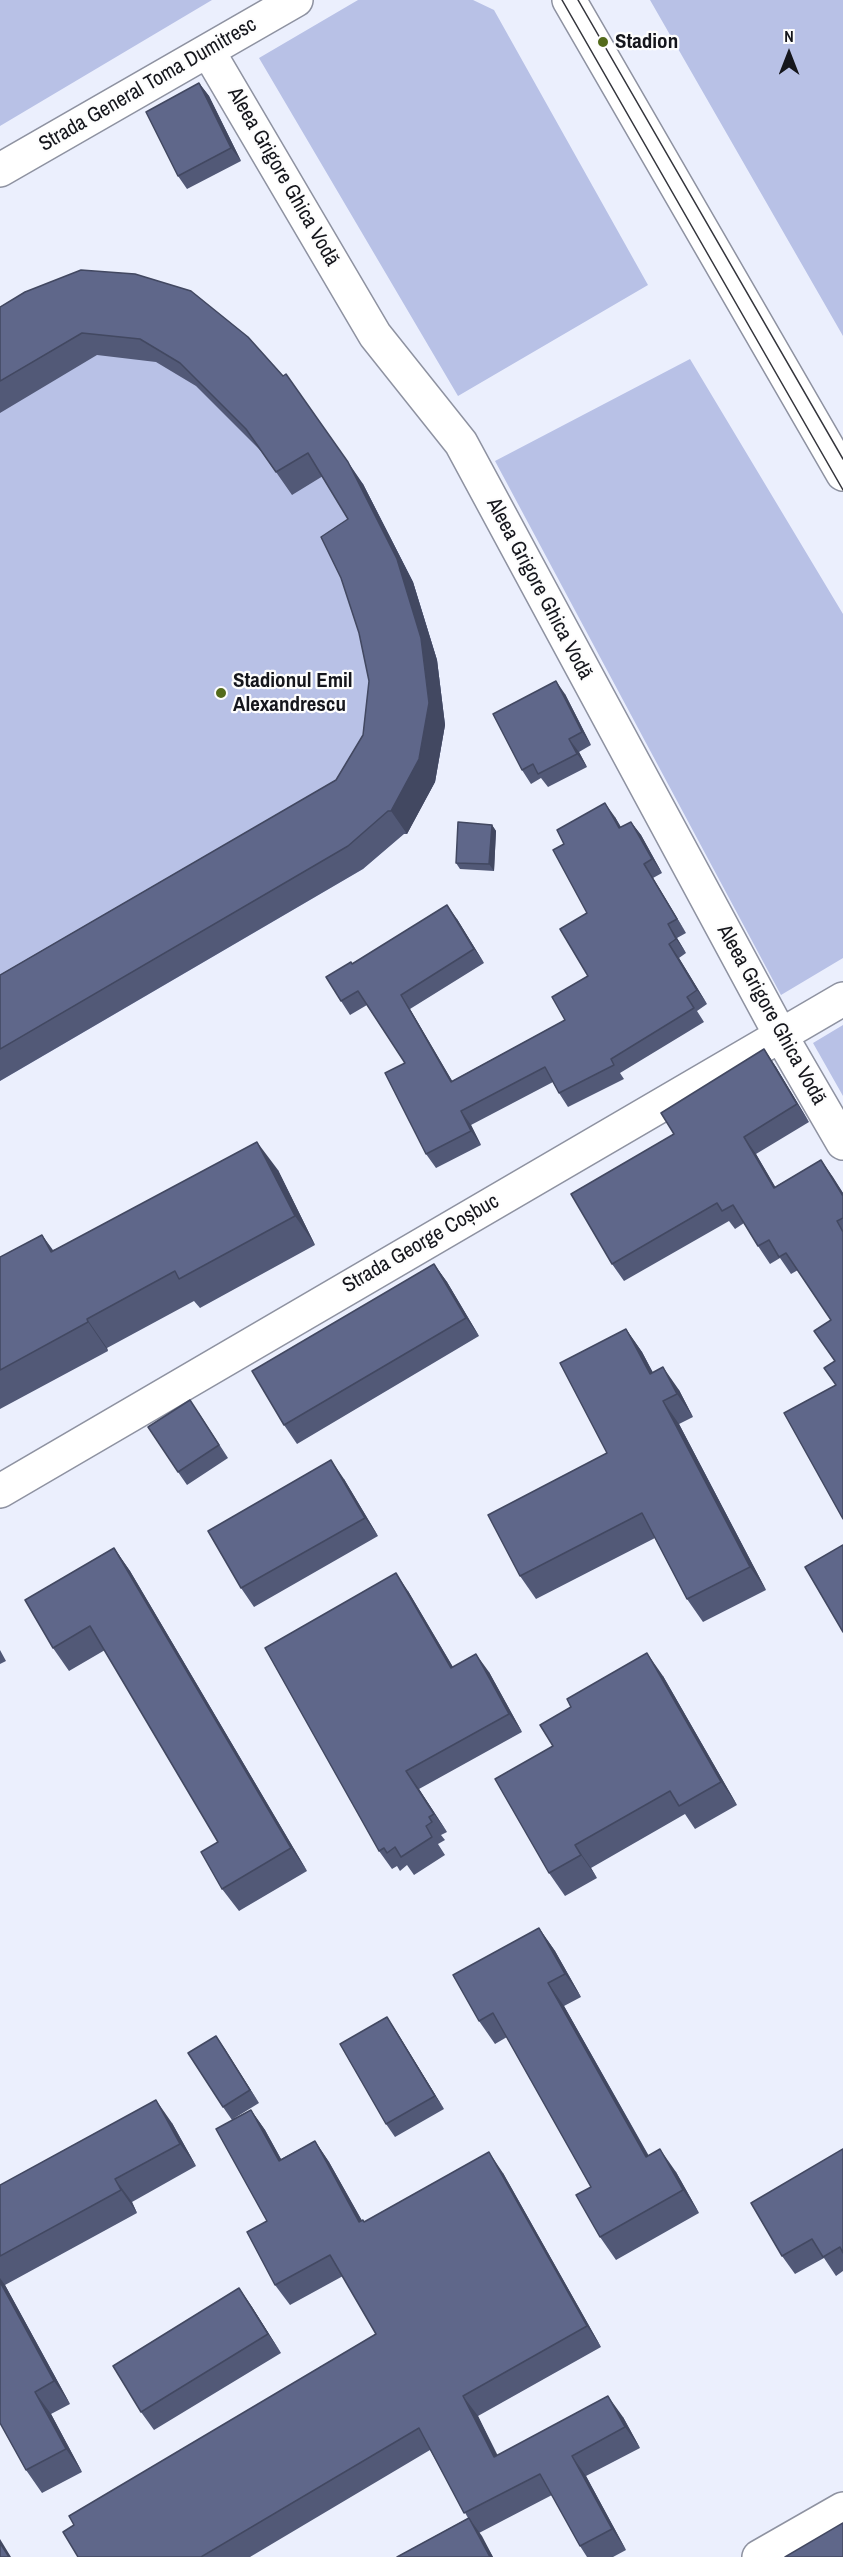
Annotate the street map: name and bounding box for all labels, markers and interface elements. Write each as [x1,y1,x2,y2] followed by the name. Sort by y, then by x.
[35,12,261,158] street label: Strada General Toma Dumitresc
[759,24,819,84] north arrow
[784,25,794,47] text: N
[615,29,678,55] place label: Stadion
[596,35,610,49] marker: Stadion
[222,83,344,271] street label: Aleea Grigore Ghica Vodă
[480,494,598,684] street label: Aleea Grigore Ghica Vodă
[233,668,353,718] place label: Stadionul Emil Alexandrescu
[214,686,228,700] marker: Stadionul Emil Alexandrescu
[711,921,831,1109] street label: Aleea Grigore Ghica Vodă
[338,1189,504,1299] street label: Strada George Coșbuc

